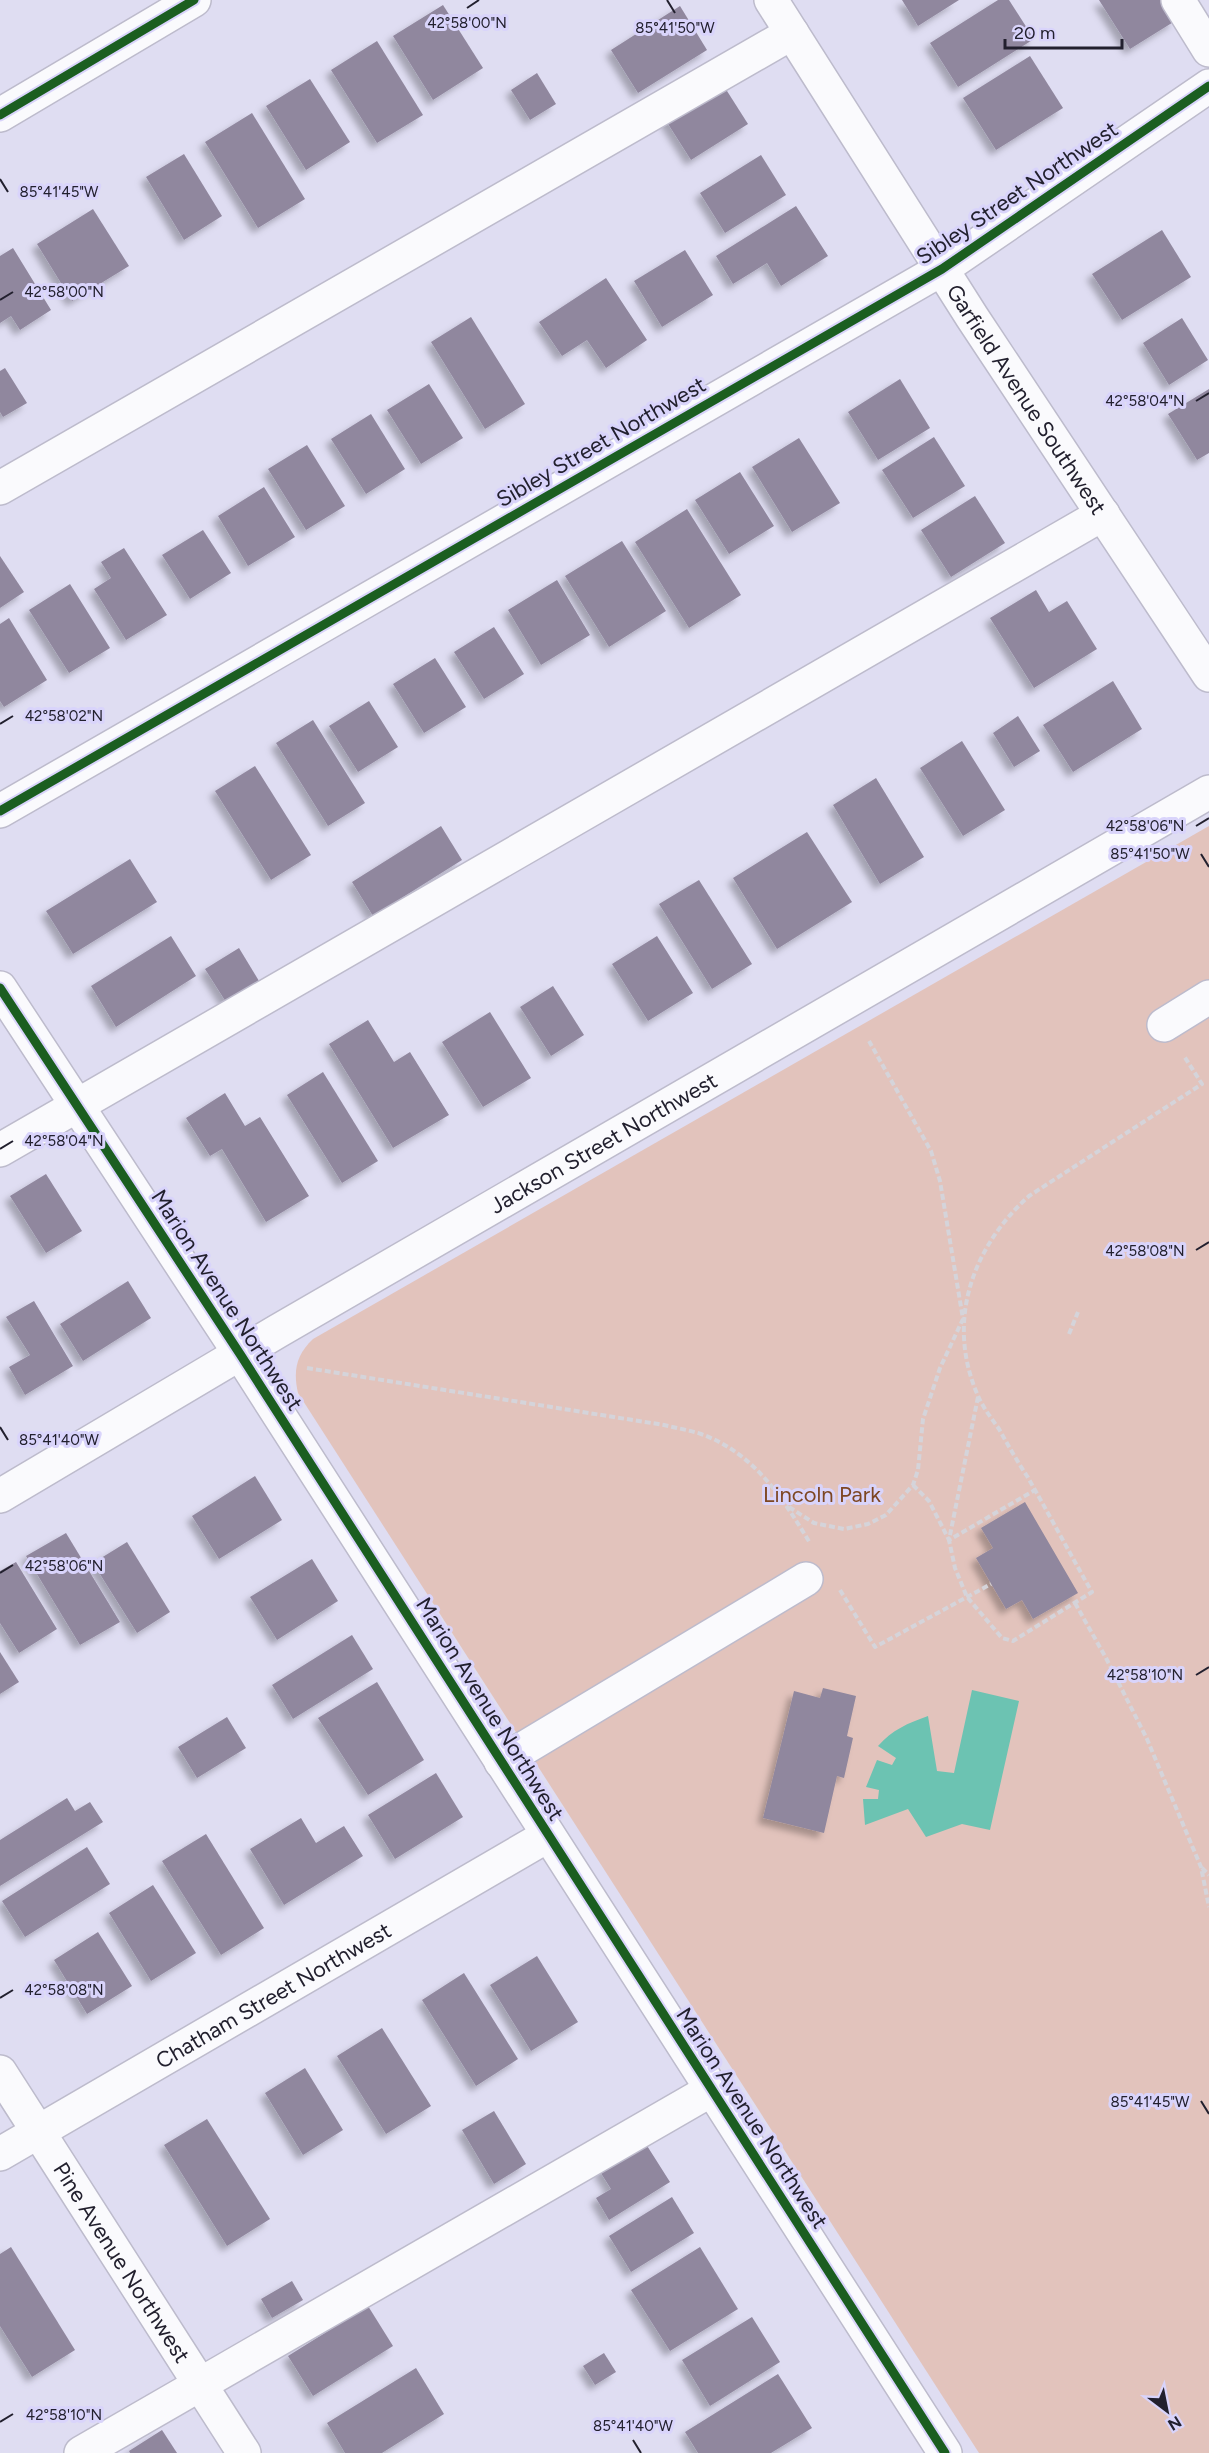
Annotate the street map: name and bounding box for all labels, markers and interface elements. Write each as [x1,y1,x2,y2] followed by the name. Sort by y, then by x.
[1005,12,1122,50] scale bar
[427,14,507,32] text: 42°58'00"N
[635,19,715,37] text: 85°41'50"W
[1014,22,1055,44] text: 20 m
[911,115,1123,271] street label: Sibley Street Northwest
[19,183,99,201] text: 85°41'45"W
[941,279,1112,519] street label: Garfield Avenue Southwest
[24,283,104,301] text: 42°58'00"N
[491,371,711,513] street label: Sibley Street Northwest
[1105,392,1185,410] text: 42°58'04"N
[25,707,103,725] text: 42°58'02"N
[1106,817,1184,835] text: 42°58'06"N
[1110,845,1190,863] text: 85°41'50"W
[485,1066,722,1219] street label: Jackson Street Northwest
[24,1132,104,1150] text: 42°58'04"N
[145,1184,309,1416] street label: Marion Avenue Northwest
[1105,1242,1185,1260] text: 42°58'08"N
[19,1431,100,1449] text: 85°41'40"W
[763,1481,881,1508] park label: Lincoln Park
[25,1557,103,1575] text: 42°58'06"N
[410,1592,570,1826] street label: Marion Avenue Northwest
[1107,1666,1183,1684] text: 42°58'10"N
[151,1916,396,2074] street label: Chatham Street Northwest
[24,1981,104,1999] text: 42°58'08"N
[670,2002,834,2234] street label: Marion Avenue Northwest
[1110,2093,1190,2111] text: 85°41'45"W
[48,2157,196,2368] street label: Pine Avenue Northwest
[1137,2381,1197,2441] north arrow
[26,2406,102,2424] text: 42°58'10"N
[1164,2412,1185,2435] text: N
[593,2417,674,2435] text: 85°41'40"W

